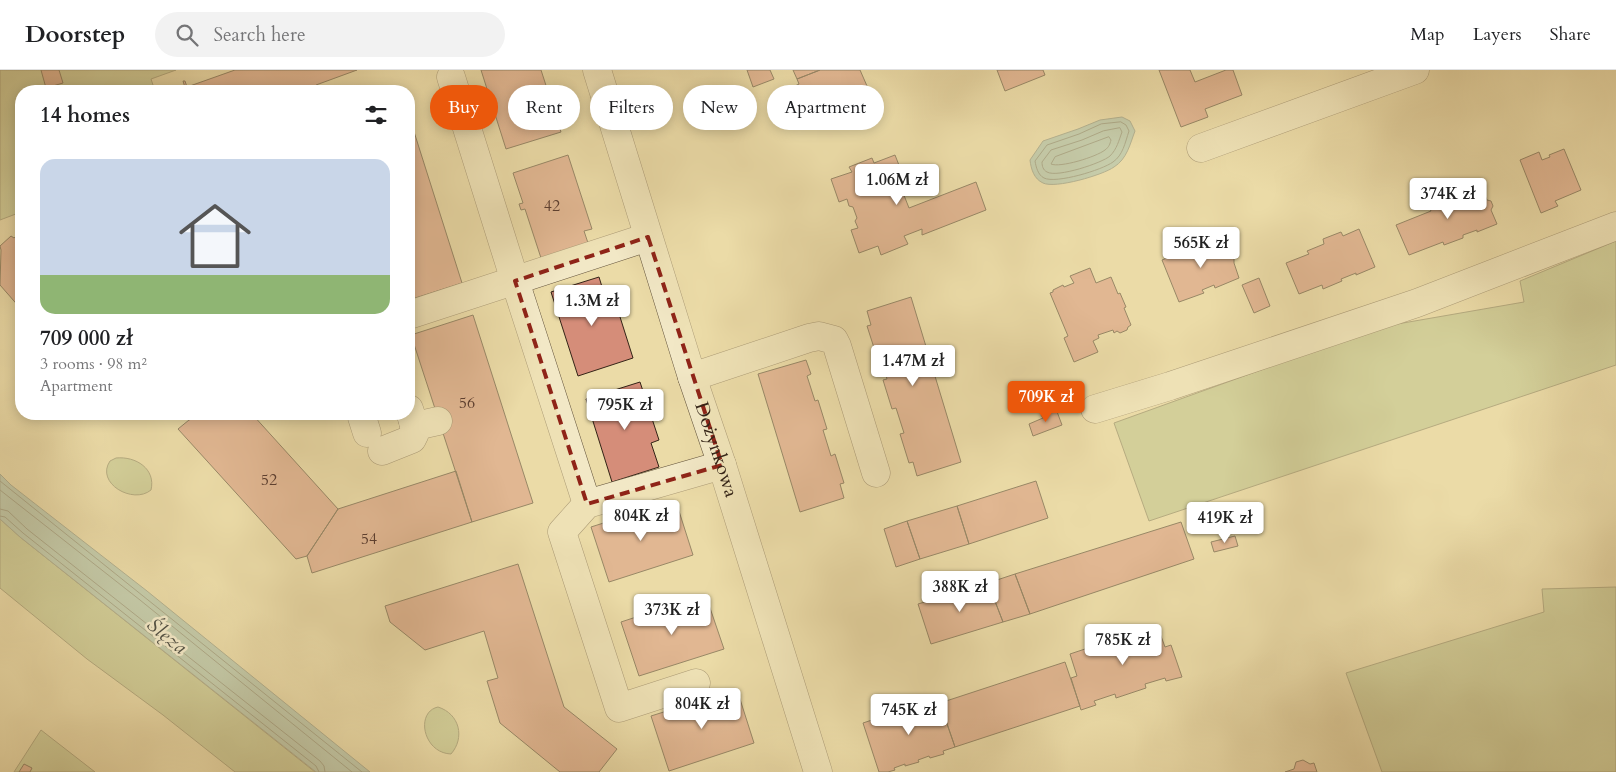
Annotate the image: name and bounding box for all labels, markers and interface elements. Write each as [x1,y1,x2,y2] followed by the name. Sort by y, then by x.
[155,12,505,57] search box
[25,18,125,51] text: Doorstep
[173,21,201,49] icon: search
[213,22,306,48] text: Search here
[1410,22,1445,47] text: Map
[1473,22,1522,47] text: Layers
[1550,22,1591,47] text: Share
[430,85,498,130] chip: Buy
[508,85,580,130] chip: Rent
[590,85,673,130] chip: Filters
[683,85,757,130] chip: New
[767,85,884,130] chip: Apartment
[40,101,130,130] text: 14 homes
[362,101,390,129] icon: filters
[845,164,949,206] pin: 1.06M zł
[866,169,928,191] text: 1.06M zł
[1402,178,1494,220] pin: 374K zł
[1421,183,1475,205] text: 374K zł
[170,191,260,281] icon: home
[544,195,560,217] house number: 42
[1155,226,1247,269] pin: 565K zł
[1174,232,1228,254] text: 565K zł
[546,284,638,327] pin: 1.3M zł
[565,290,619,312] text: 1.3M zł
[40,324,133,353] text: 709 000 zł
[861,344,965,387] pin: 1.47M zł
[882,350,944,372] text: 1.47M zł
[40,353,147,375] text: 3 rooms · 98 m²
[40,375,113,397] text: Apartment
[1000,380,1092,423] pin: 709K zł
[1019,386,1073,408] text: 709K zł
[579,388,671,431] pin: 795K zł
[459,392,475,414] house number: 56
[598,394,652,416] text: 795K zł
[688,398,744,501] street label: Dożynkowa
[261,469,277,491] house number: 52
[595,500,687,542] pin: 804K zł
[1179,502,1271,544] pin: 419K zł
[614,505,668,527] text: 804K zł
[1198,507,1252,529] text: 419K zł
[361,528,377,550] house number: 54
[914,570,1006,613] pin: 388K zł
[933,576,987,598] text: 388K zł
[626,594,718,636] pin: 373K zł
[645,599,699,621] text: 373K zł
[141,612,193,660] water label: Ślęza
[1077,624,1169,666] pin: 785K zł
[1096,629,1150,651] text: 785K zł
[656,688,748,730] pin: 804K zł
[675,693,729,715] text: 804K zł
[863,694,955,736] pin: 745K zł
[882,699,936,721] text: 745K zł

